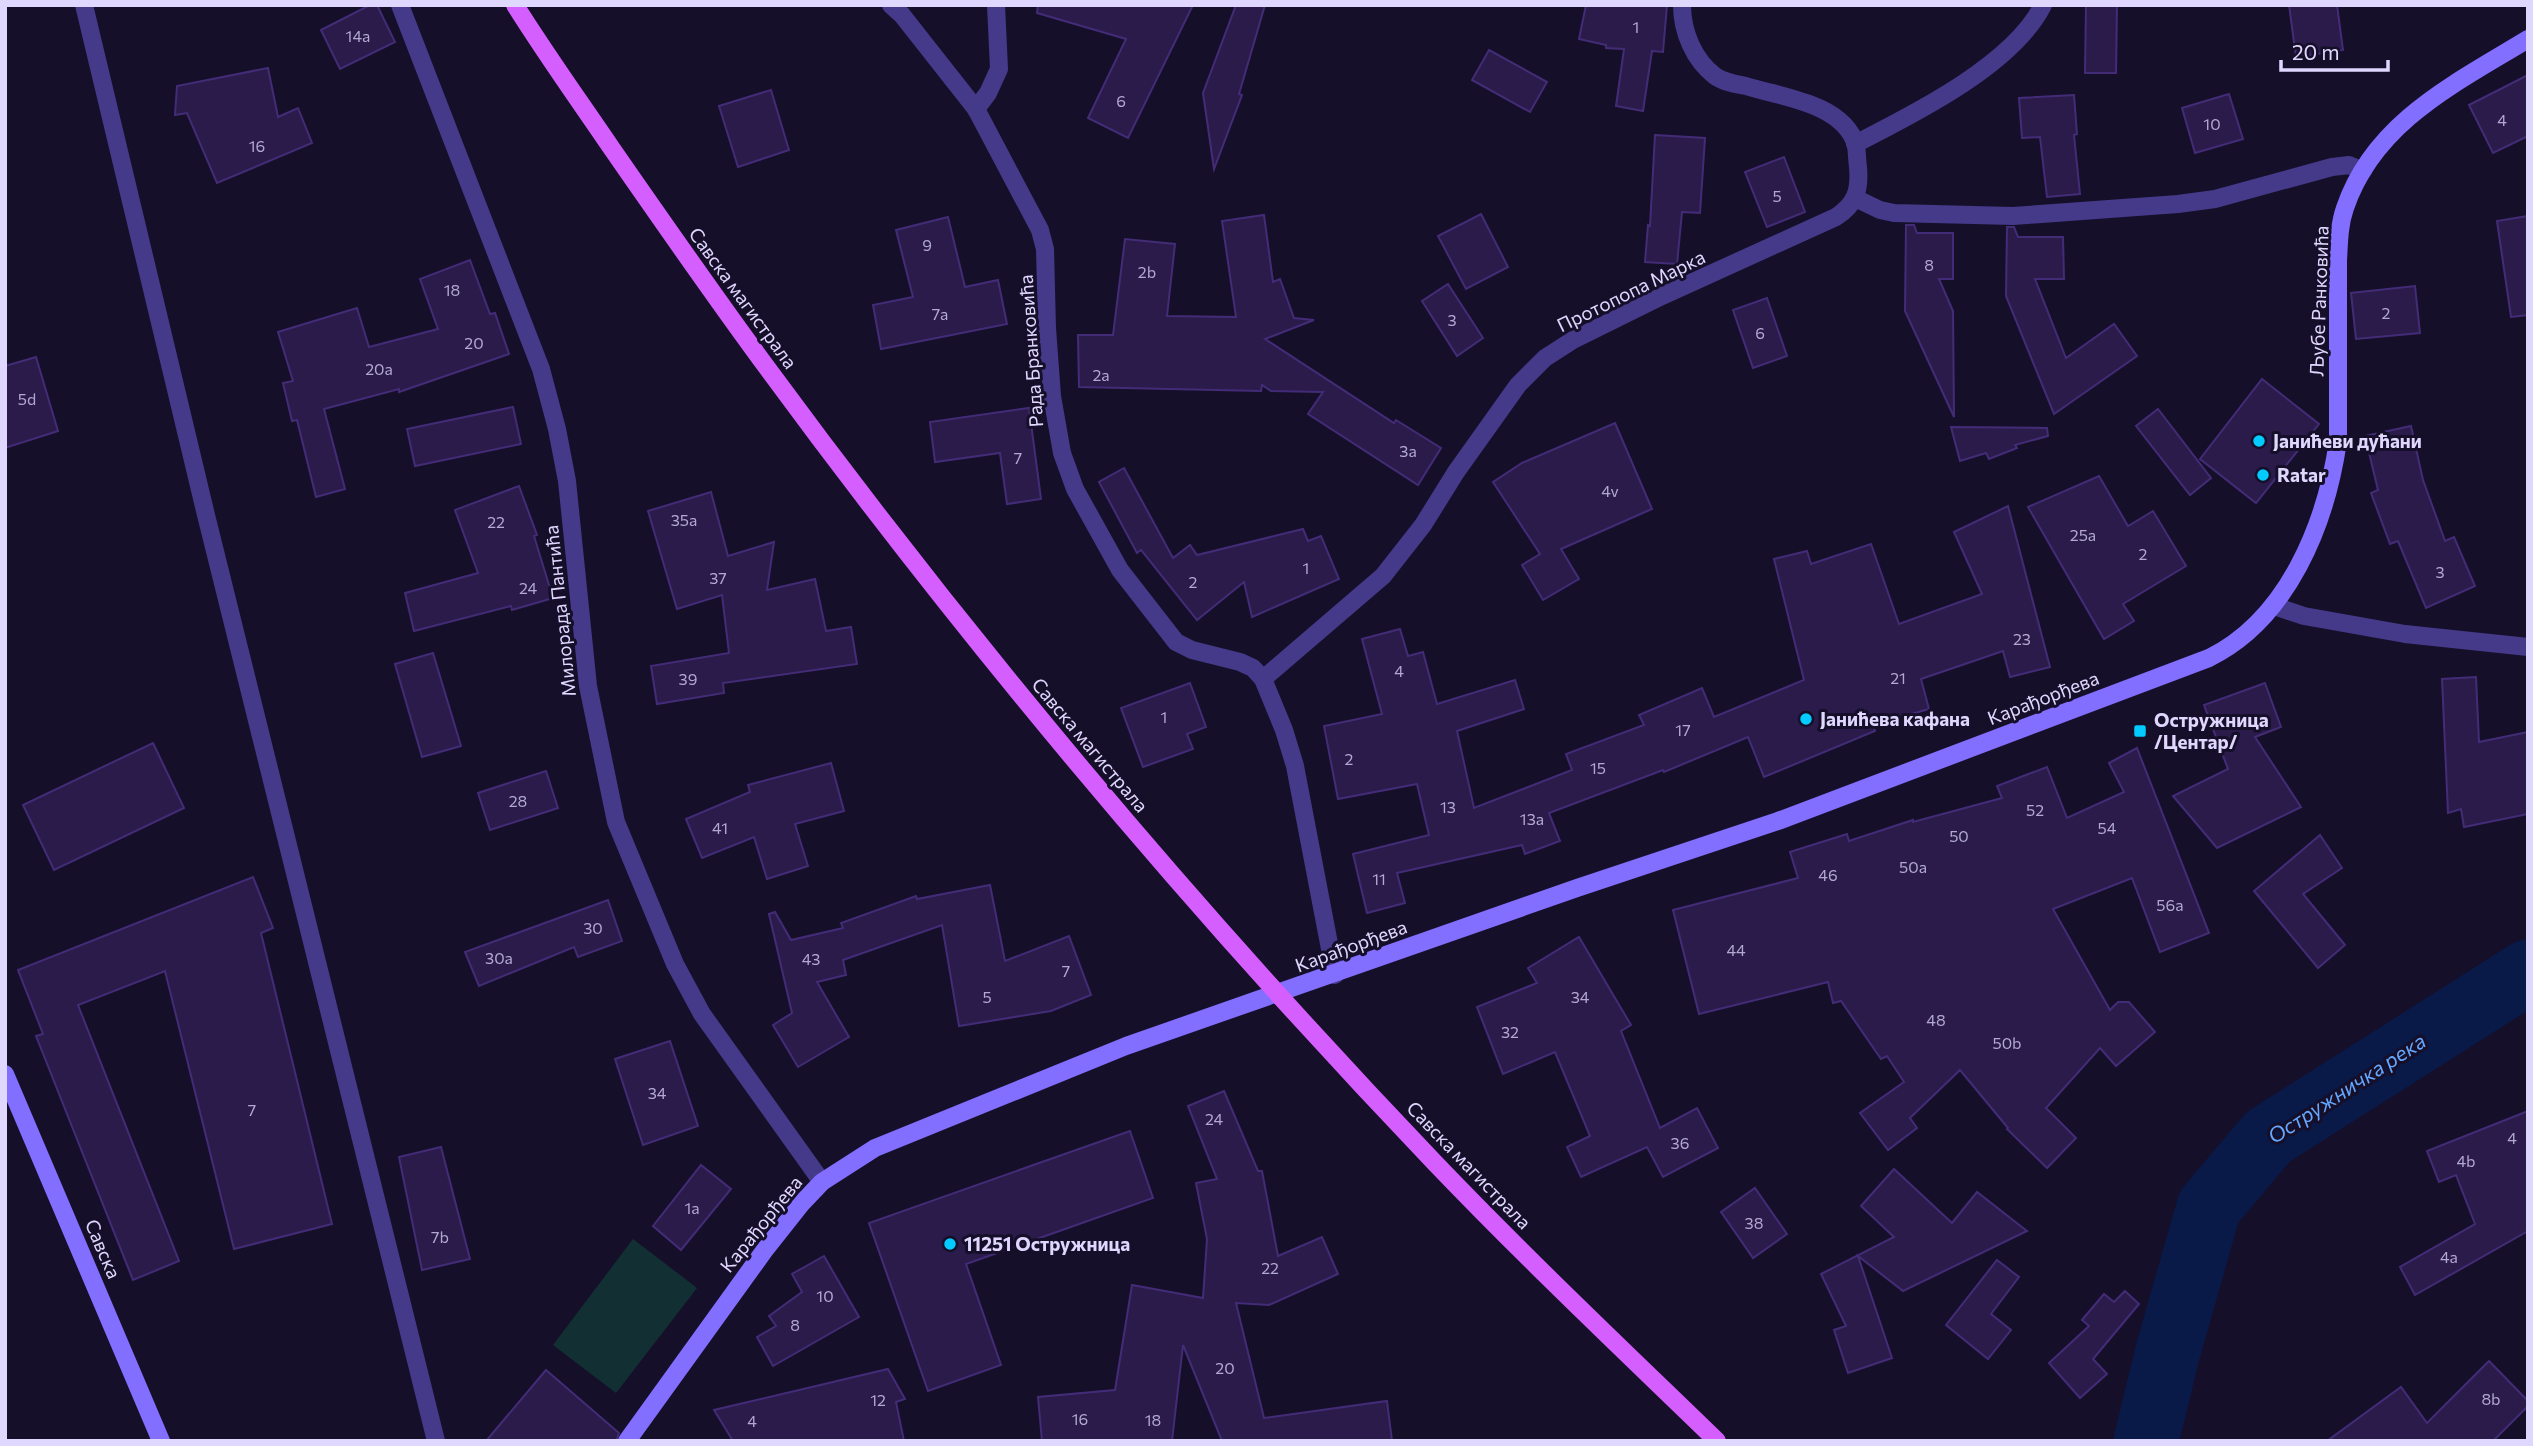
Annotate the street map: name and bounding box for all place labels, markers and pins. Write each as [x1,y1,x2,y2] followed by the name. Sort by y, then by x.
[2273,429,2422,452] place label: Јанићеви дућани
[2251,433,2267,449] marker: Јанићеви дућани
[2277,463,2326,486] place label: Ratar
[2255,467,2271,483] marker: Ratar
[1820,707,1970,730] place label: Јанићева кафана
[2154,708,2269,753] place label: Остружница /Центар/
[1798,711,1814,727] marker: Јанићева кафана
[2132,723,2148,739] marker: Остружница /Центар/
[964,1232,1130,1255] place label: 11251 Остружница
[942,1236,958,1252] marker: 11251 Остружница

